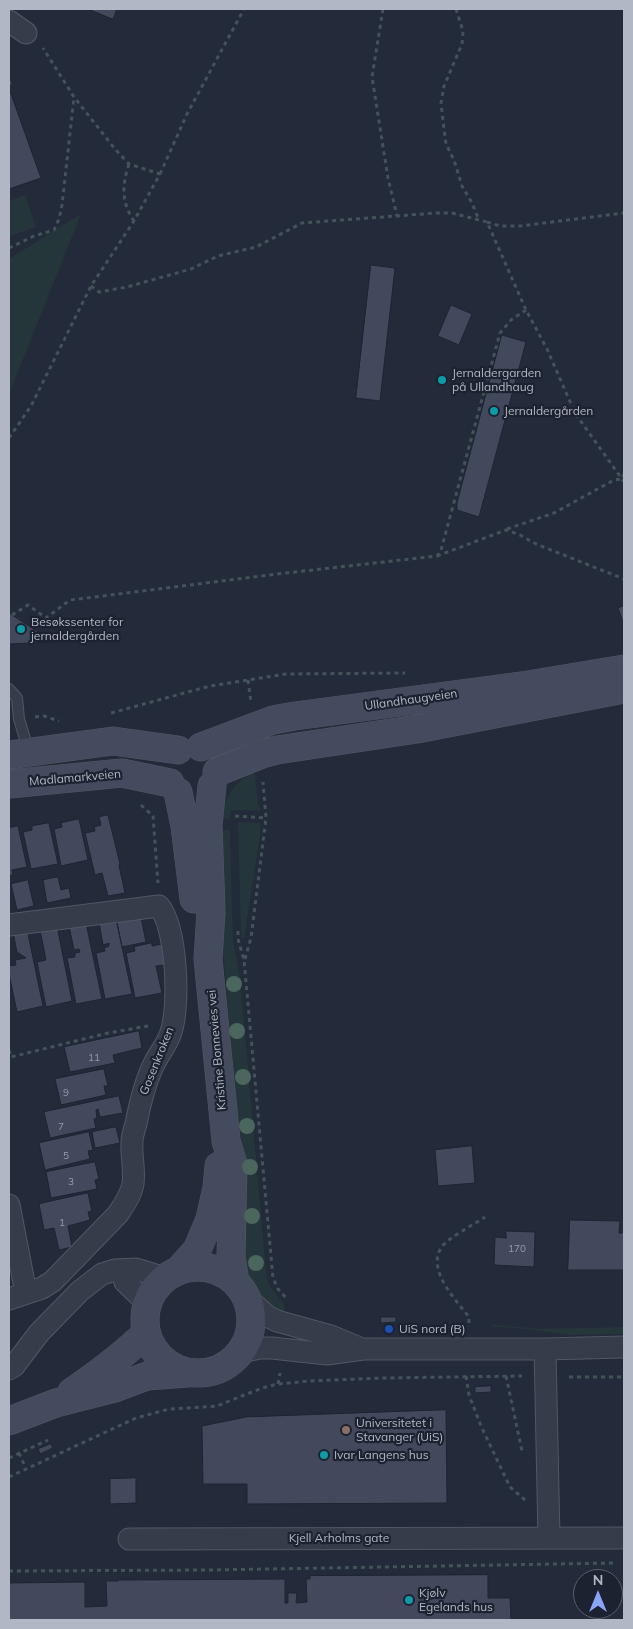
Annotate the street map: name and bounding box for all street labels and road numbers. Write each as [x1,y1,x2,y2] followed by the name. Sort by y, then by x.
[364,686,458,714] street label: Ullandhaugveien
[29,767,121,789] street label: Madlamarkveien
[205,989,229,1111] street label: Kristine Bonnevies vei
[137,1025,177,1097] street label: Gosenkroken
[289,1531,389,1545] street label: Kjell Arholms gate

